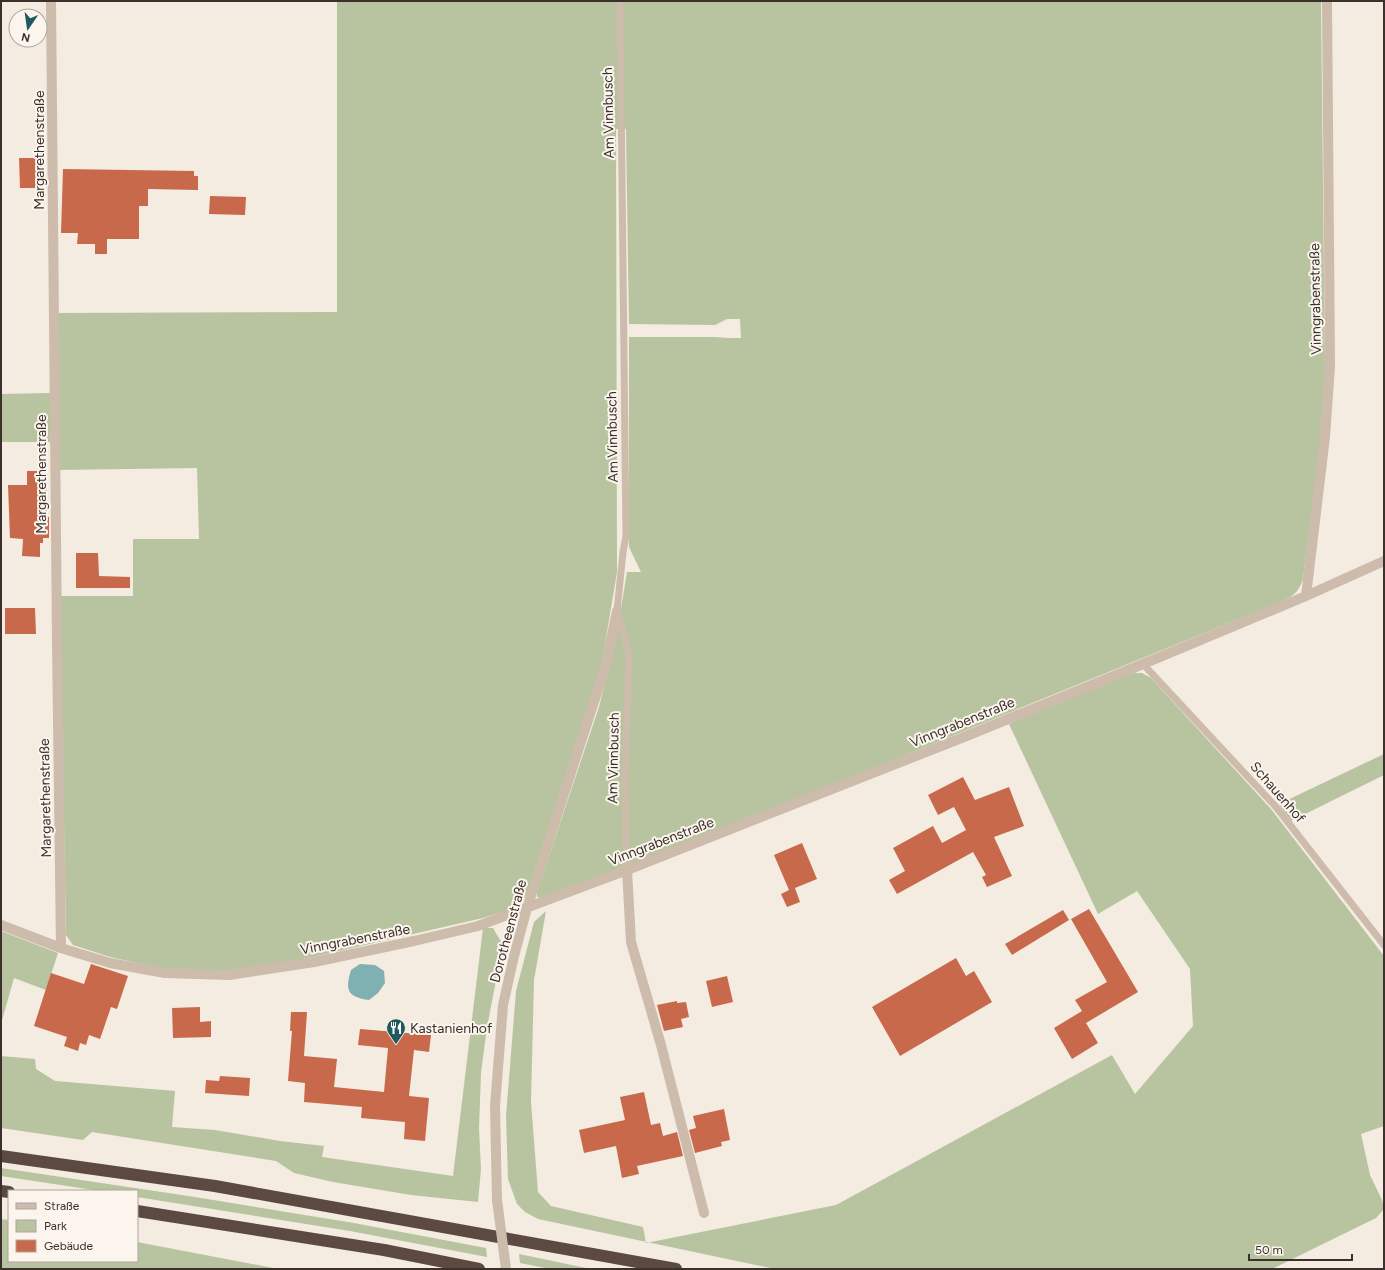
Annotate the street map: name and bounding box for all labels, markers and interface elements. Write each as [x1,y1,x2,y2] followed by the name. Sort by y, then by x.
[8,8,48,48] north arrow
[20,30,31,45] text: N
[599,67,618,159] street label: Am Vinnbusch
[31,90,48,210] street label: Margarethenstraße
[1306,243,1325,355] street label: Vinngrabenstraße
[603,391,622,483] street label: Am Vinnbusch
[33,414,50,534] street label: Margarethenstraße
[907,694,1017,751] street label: Vinngrabenstraße
[604,712,623,804] street label: Am Vinnbusch
[36,738,55,858] street label: Margarethenstraße
[1246,758,1309,827] street label: Schauenhof
[606,813,717,869] street label: Vinngrabenstraße
[487,877,531,985] street label: Dorotheenstraße
[299,920,412,958] street label: Vinngrabenstraße
[385,1017,407,1045] restaurant icon: Kastanienhof
[410,1020,493,1037] place label: Kastanienhof
[8,1190,138,1262] legend
[44,1199,80,1213] text: Straße
[44,1219,67,1233] text: Park
[1249,1236,1352,1262] scale bar
[44,1239,94,1253] text: Gebäude
[1255,1243,1283,1257] text: 50 m

